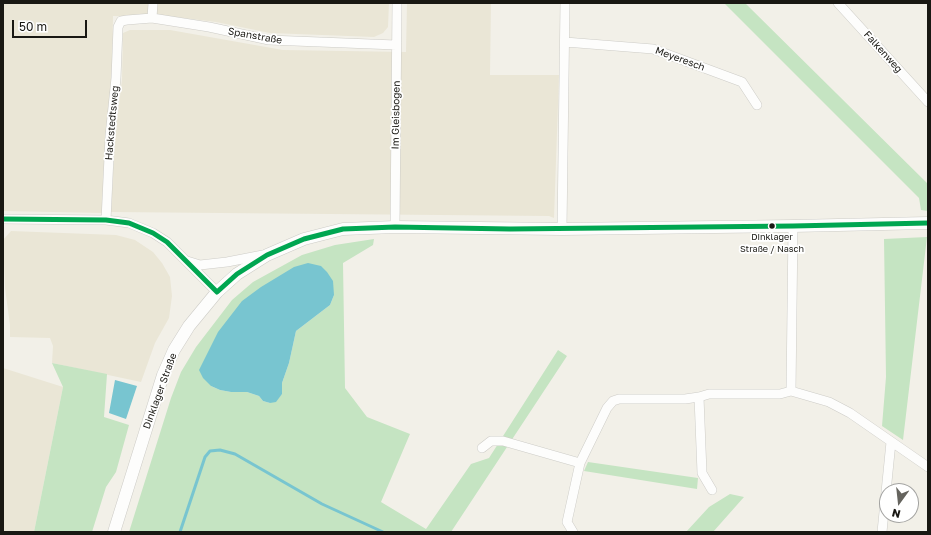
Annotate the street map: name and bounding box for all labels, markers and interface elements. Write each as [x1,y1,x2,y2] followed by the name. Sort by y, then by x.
[14,12,89,38] scale bar
[19,19,47,34] text: 50 m
[227,25,283,47] street label: Spanstraße
[861,29,905,75] street label: Falkenweg
[654,44,706,74] street label: Meyeresch
[389,81,403,149] street label: Im Gleisbogen
[103,85,121,161] street label: Hackstedtsweg
[767,221,777,231] marker: Dinklager Straße / Nasch
[740,232,804,253] place label: Dinklager Straße / Nasch
[141,351,179,431] street label: Dinklager Straße
[879,483,919,523] north arrow
[890,507,902,521] text: N

